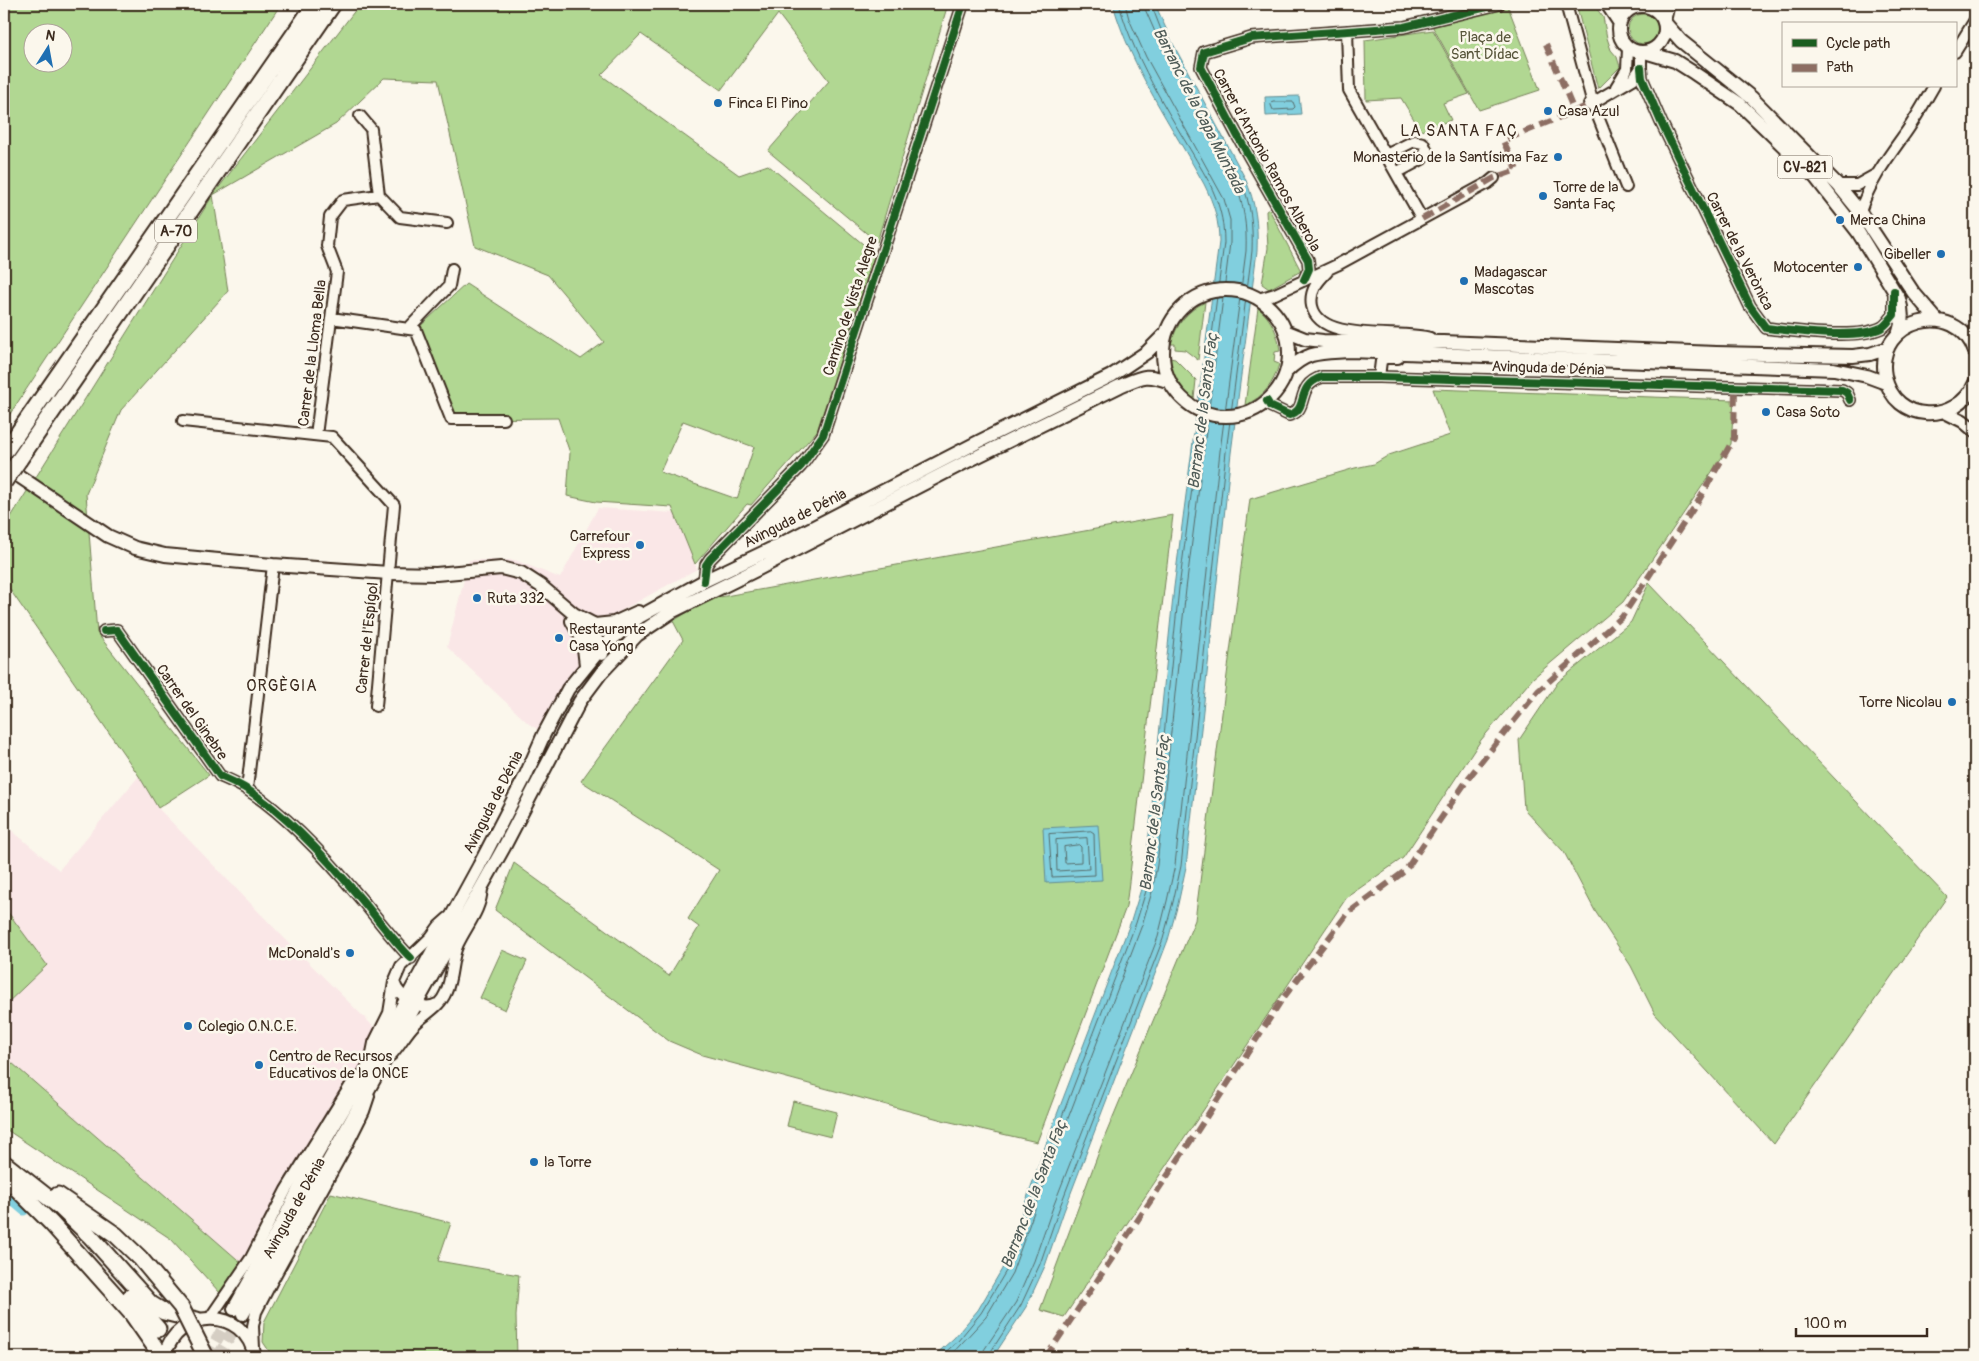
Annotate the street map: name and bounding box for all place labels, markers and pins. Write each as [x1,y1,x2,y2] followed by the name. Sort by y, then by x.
[728,94,808,113] place label: Finca El Pino
[712,97,724,109] marker: Finca El Pino
[1558,102,1620,121] place label: Casa Azul
[1542,105,1554,117] marker: Casa Azul
[1353,148,1548,167] place label: Monasterio de la Santísima Faz
[1552,151,1564,163] marker: Monasterio de la Santísima Faz
[1553,178,1618,214] place label: Torre de la Santa Faç
[1537,190,1549,202] marker: Torre de la Santa Faç
[1850,211,1926,230] place label: Merca China
[1834,214,1846,226] marker: Merca China
[1884,245,1932,264] place label: Gibeller
[1935,248,1947,260] marker: Gibeller
[1773,258,1849,277] place label: Motocenter
[1852,261,1864,273] marker: Motocenter
[1474,263,1548,299] place label: Madagascar Mascotas
[1458,275,1470,287] marker: Madagascar Mascotas
[1776,403,1840,422] place label: Casa Soto
[1760,406,1772,418] marker: Casa Soto
[570,527,631,563] place label: Carrefour Express
[634,539,646,551] marker: Carrefour Express
[487,589,545,608] place label: Ruta 332
[471,592,483,604] marker: Ruta 332
[569,620,646,656] place label: Restaurante Casa Yong
[553,632,565,644] marker: Restaurante Casa Yong
[1859,693,1942,712] place label: Torre Nicolau
[1946,696,1958,708] marker: Torre Nicolau
[268,944,340,963] place label: McDonald's
[344,947,356,959] marker: McDonald's
[198,1017,297,1036] place label: Colegio O.N.C.E.
[182,1020,194,1032] marker: Colegio O.N.C.E.
[269,1047,409,1083] place label: Centro de Recursos Educativos de la ONCE
[253,1059,265,1071] marker: Centro de Recursos Educativos de la ONCE
[544,1153,592,1172] place label: la Torre
[528,1156,540,1168] marker: la Torre

